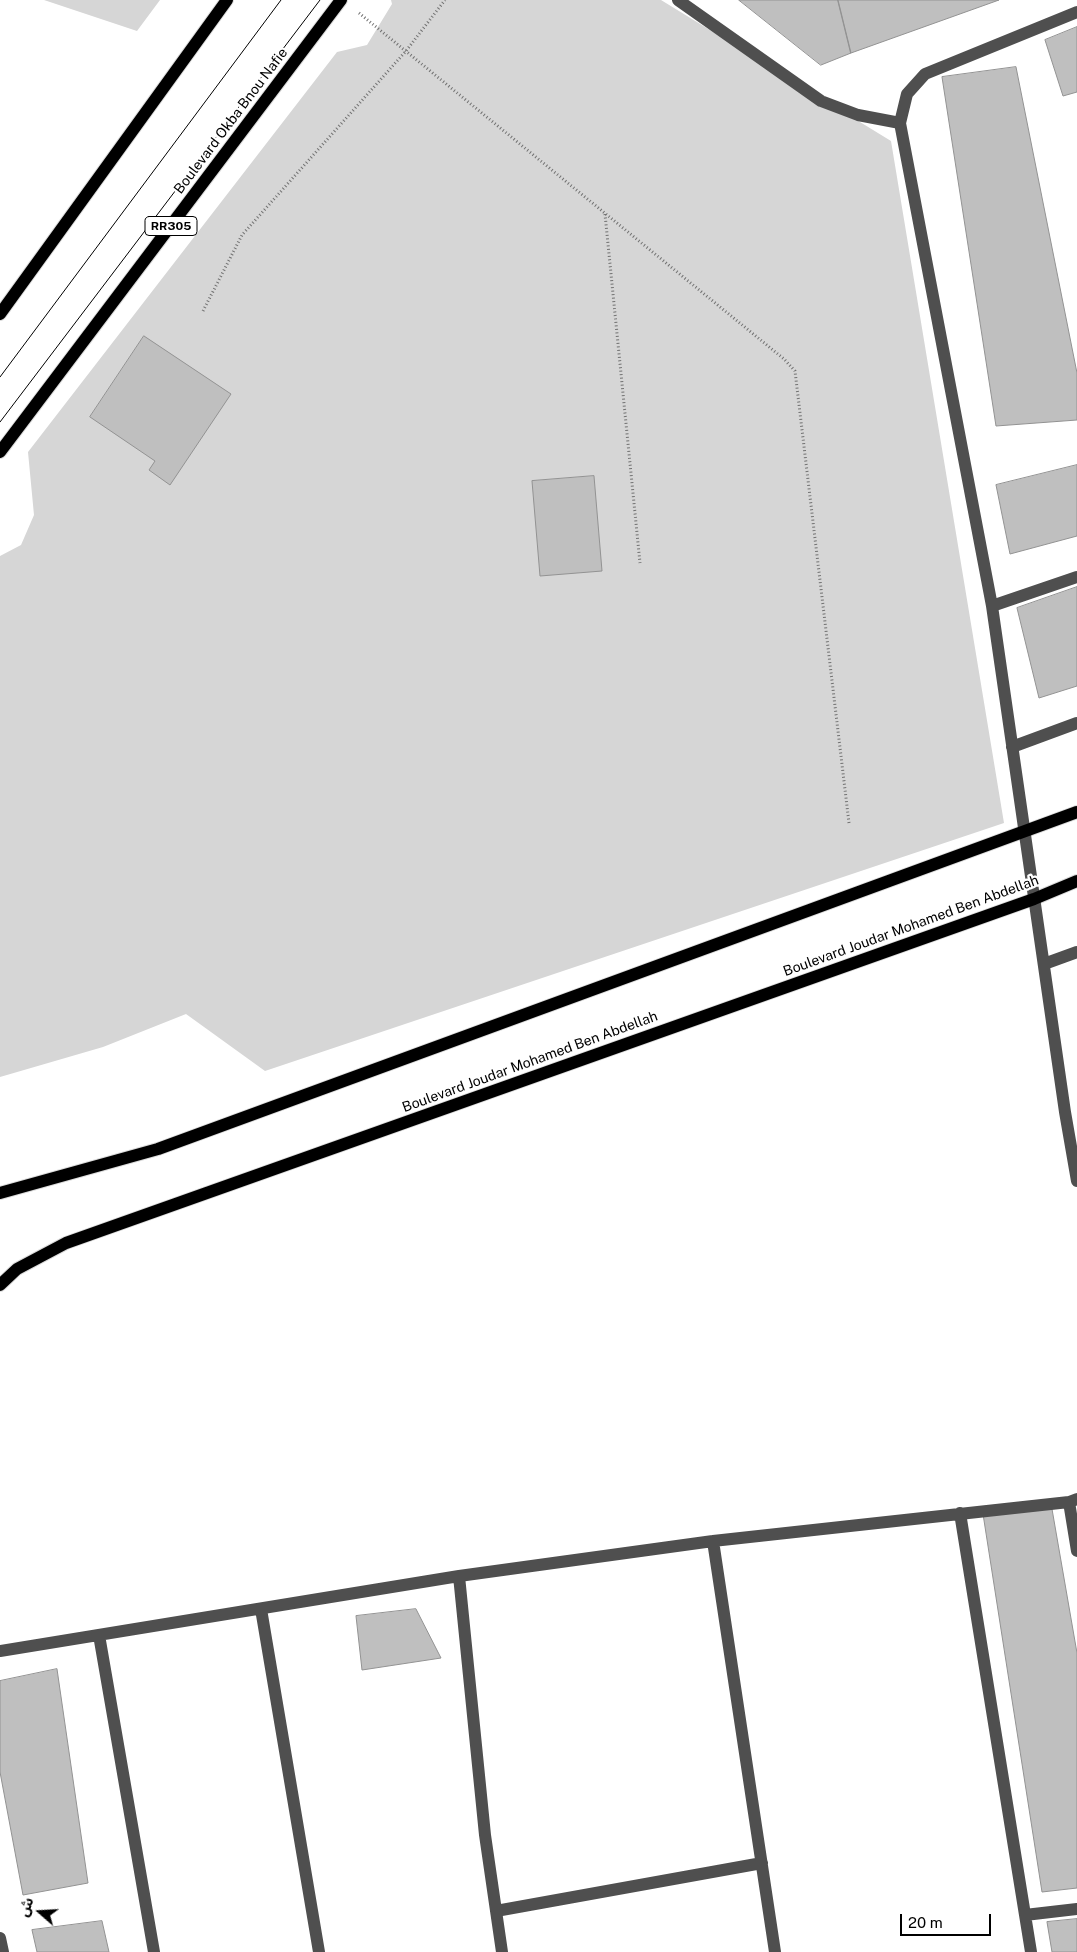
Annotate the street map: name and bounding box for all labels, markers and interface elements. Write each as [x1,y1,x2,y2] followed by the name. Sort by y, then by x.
[171,45,291,197] street label: Boulevard Okba Bnou Nafie
[145,217,197,236] road number: RR305
[781,872,1041,980] street label: Boulevard Joudar Mohamed Ben Abdellah
[400,1008,660,1116] street label: Boulevard Joudar Mohamed Ben Abdellah
[15,1887,65,1937] north arrow
[15,1895,37,1919] text: ش
[902,1904,993,1936] scale bar
[908,1914,943,1931] text: 20 m

